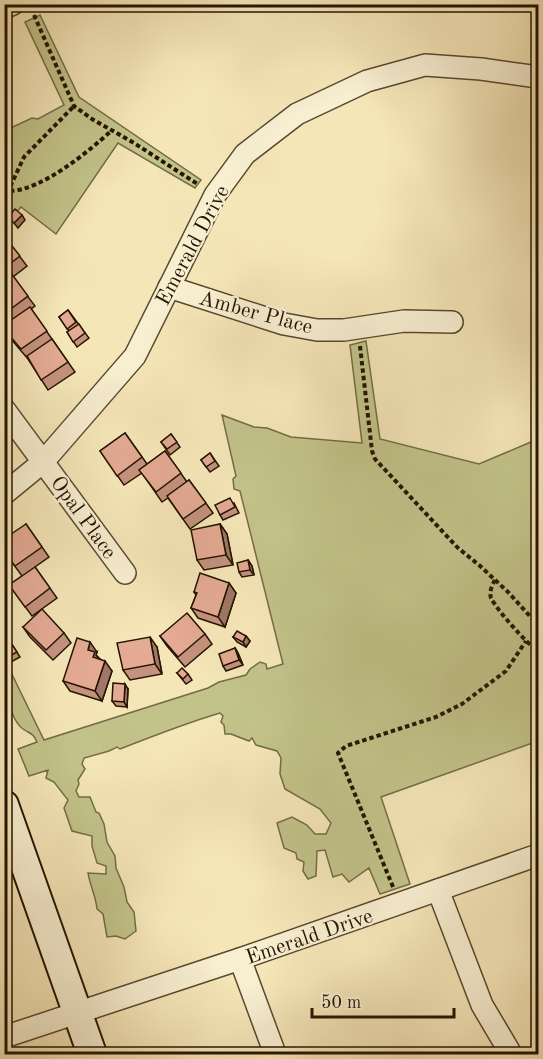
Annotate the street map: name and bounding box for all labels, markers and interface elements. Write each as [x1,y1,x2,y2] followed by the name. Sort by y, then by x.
[153,182,234,309] street label: Emerald Drive
[197,288,315,339] street label: Amber Place
[46,473,120,563] street label: Opal Place
[243,906,376,969] street label: Emerald Drive
[312,981,454,1019] scale bar
[321,994,361,1012] text: 50 m

